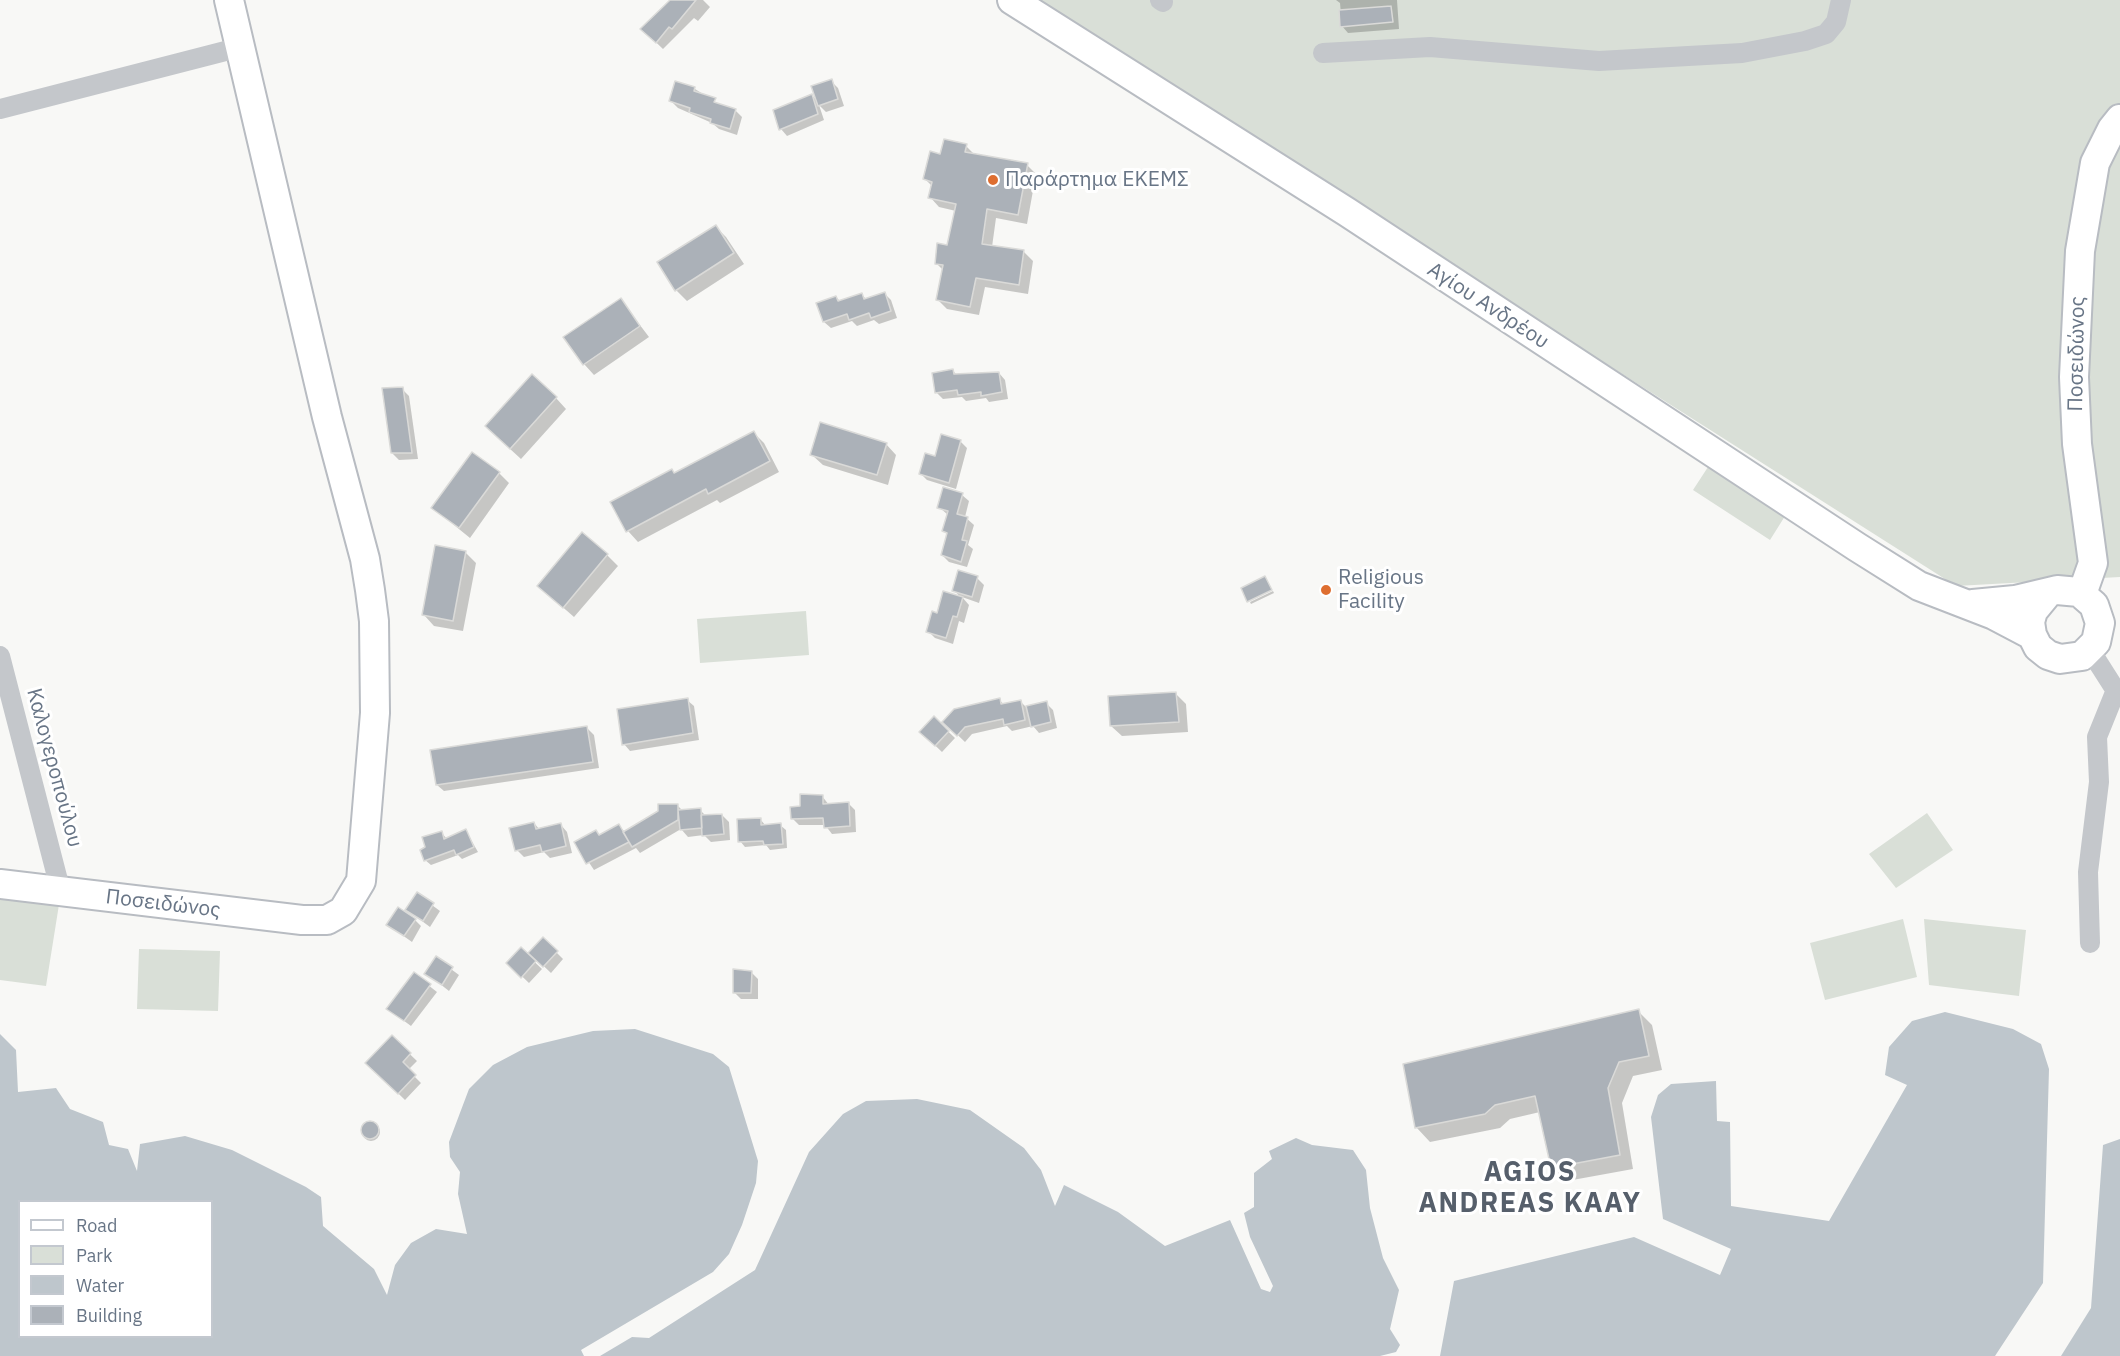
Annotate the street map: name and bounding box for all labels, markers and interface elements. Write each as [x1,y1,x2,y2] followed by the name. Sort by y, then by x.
[1005,167,1189,193] place label: Παράρτημα ΕΚΕΜΣ
[986,173,1000,187] marker: Παράρτημα ΕΚΕΜΣ
[1423,257,1553,355] street label: Αγίου Ανδρέου
[2063,296,2091,412] street label: Ποσειδώνος
[1338,565,1424,615] place label: Religious Facility
[1319,583,1333,597] marker: Religious Facility
[21,686,87,850] street label: Καλογεροπούλου
[104,884,222,924] street label: Ποσειδώνος
[1419,1157,1641,1220] district label: AGIOS ANDREAS KAAY
[18,1200,213,1338] legend
[76,1214,117,1237] text: Road
[76,1244,112,1267] text: Park
[76,1274,124,1297] text: Water
[76,1304,142,1327] text: Building

